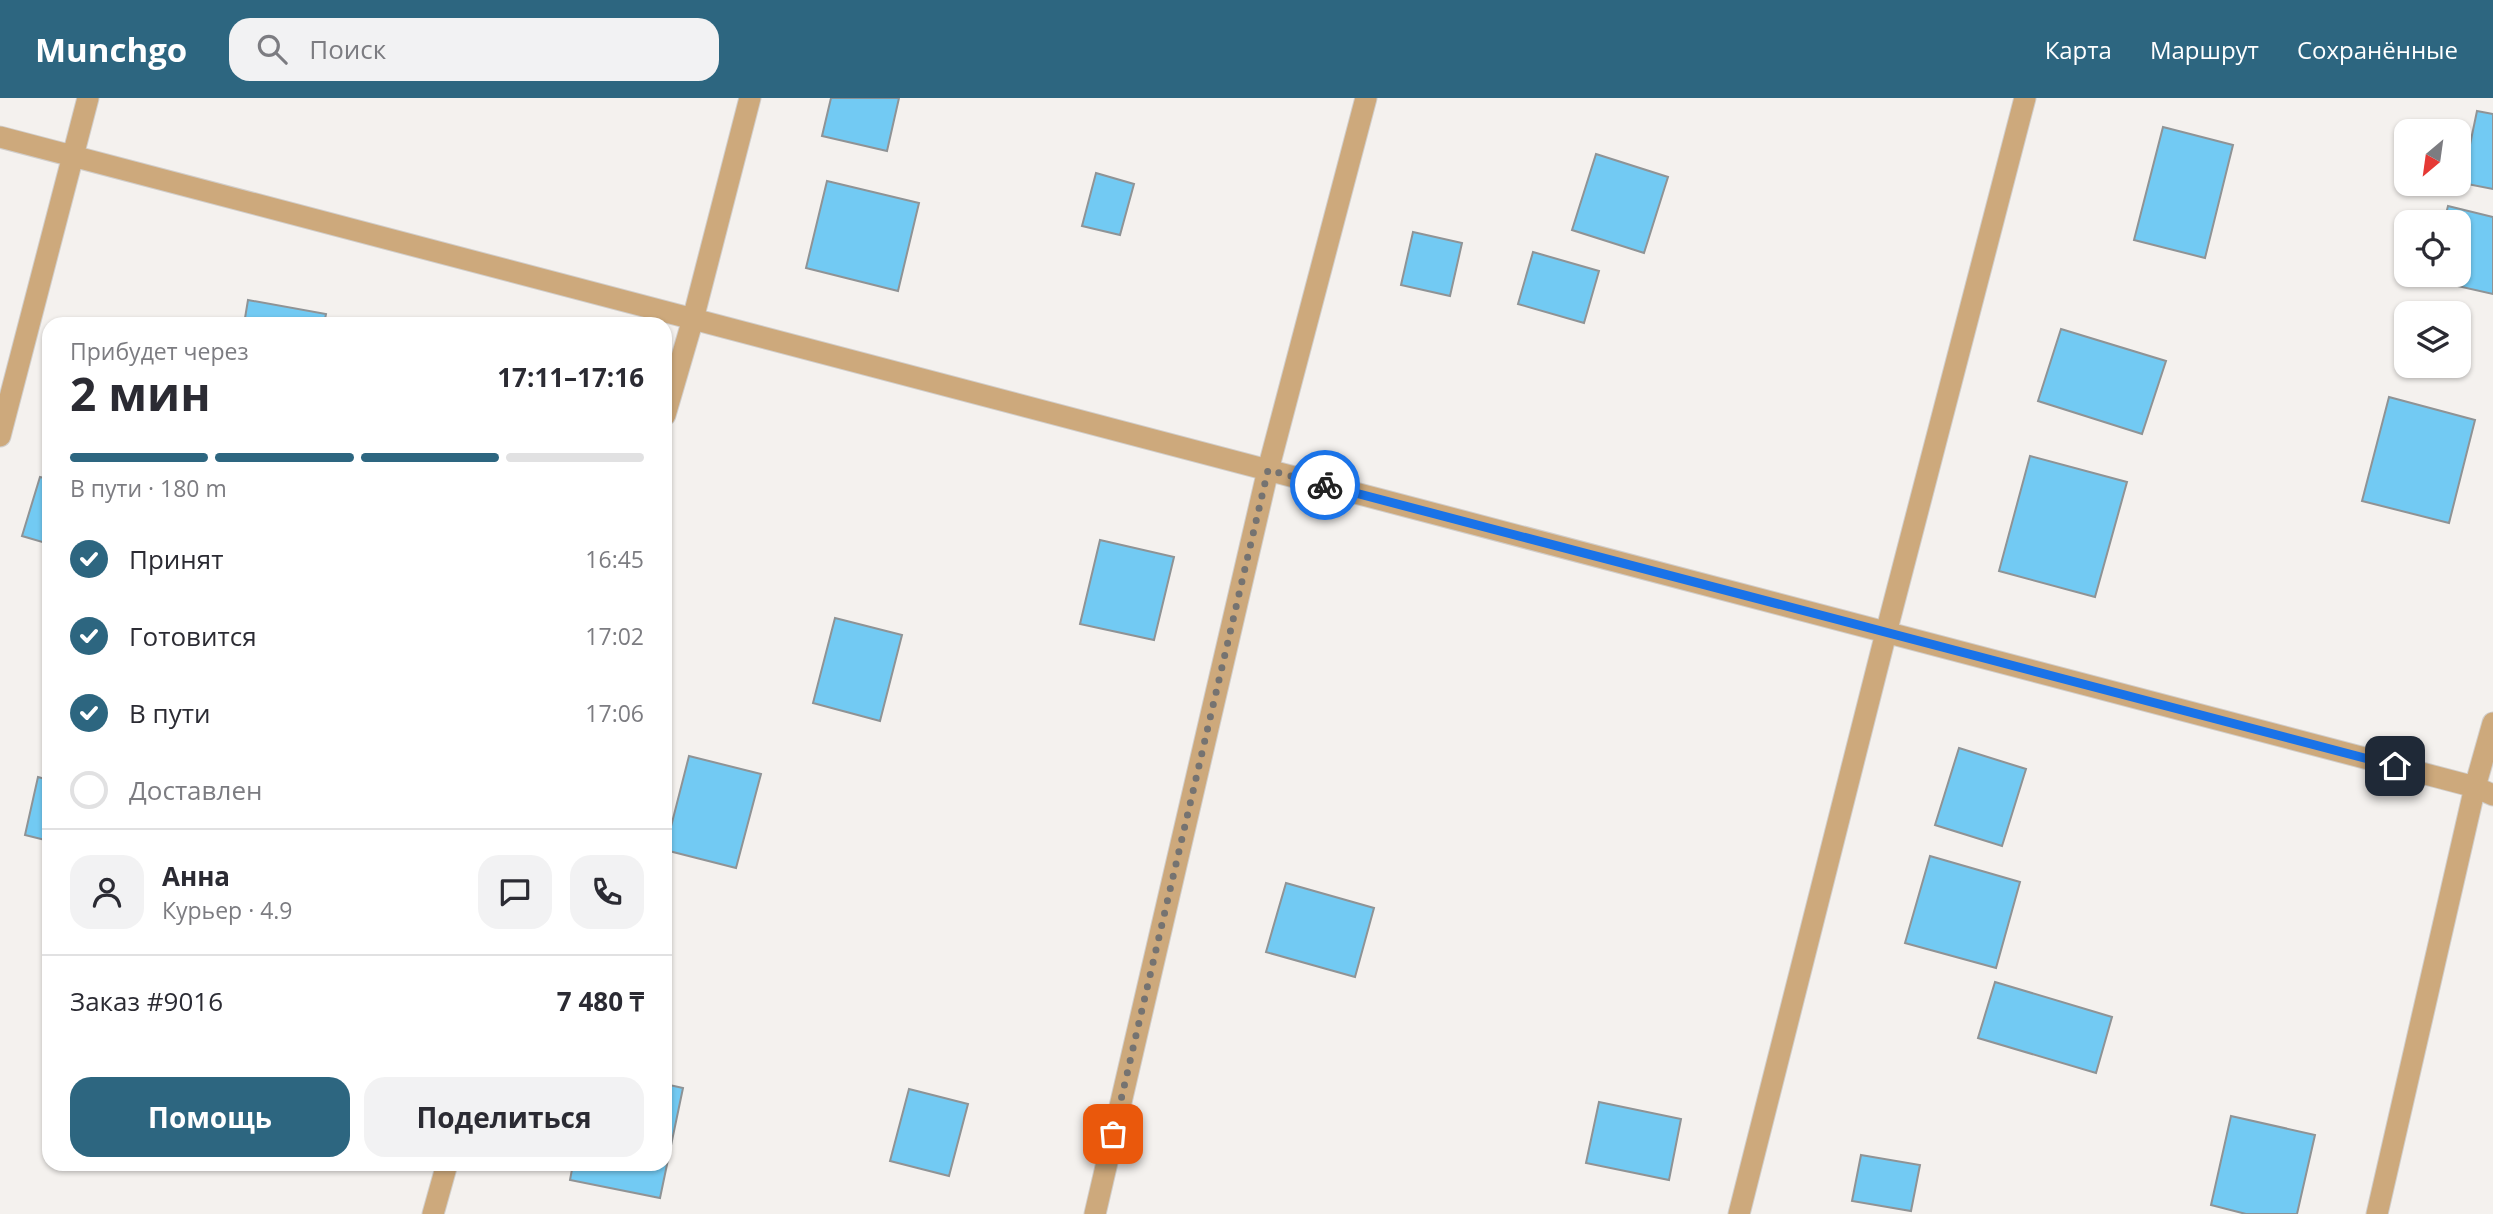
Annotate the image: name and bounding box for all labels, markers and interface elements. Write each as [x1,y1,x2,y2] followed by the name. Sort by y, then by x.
[229,18,719,81] search box
[35,27,187,72] text: Munchgo
[253,30,291,68] icon: search
[309,31,386,67] text: Поиск
[2045,33,2112,66] text: Карта
[2150,33,2259,66] text: Маршрут
[2297,33,2458,66] text: Сохранённые
[2394,119,2471,196] north arrow
[2394,119,2471,378] map controls
[2394,210,2471,287] button: locate
[2394,301,2471,378] button: layers
[70,335,249,367] text: Прибудет через
[497,359,644,395] text: 17:11–17:16
[70,362,211,424] text: 2 мин
[1290,450,1360,520] courier
[1306,466,1344,504] icon: bike
[70,472,227,504] text: В пути · 180 m
[70,540,108,578] icon: check
[129,541,223,577] text: Принят
[585,543,644,575] text: 16:45
[70,617,108,655] icon: check
[129,618,257,654] text: Готовится
[585,620,644,652] text: 17:02
[70,694,108,732] icon: check
[129,695,210,731] text: В пути
[585,697,644,729] text: 17:06
[2365,736,2425,796] pin
[2376,747,2414,785] icon: home
[129,772,262,808] text: Доставлен
[70,855,144,929] button: person
[478,855,552,929] button: chat
[570,855,644,929] button: phone
[162,858,230,894] text: Анна
[162,894,293,926] text: Курьер · 4.9
[70,983,223,1019] text: Заказ #9016
[557,983,644,1019] text: 7 480 ₸
[70,1077,350,1157] button: Помощь
[364,1077,644,1157] button: Поделиться
[1083,1104,1143,1164] pin
[1094,1115,1132,1153] icon: bag

